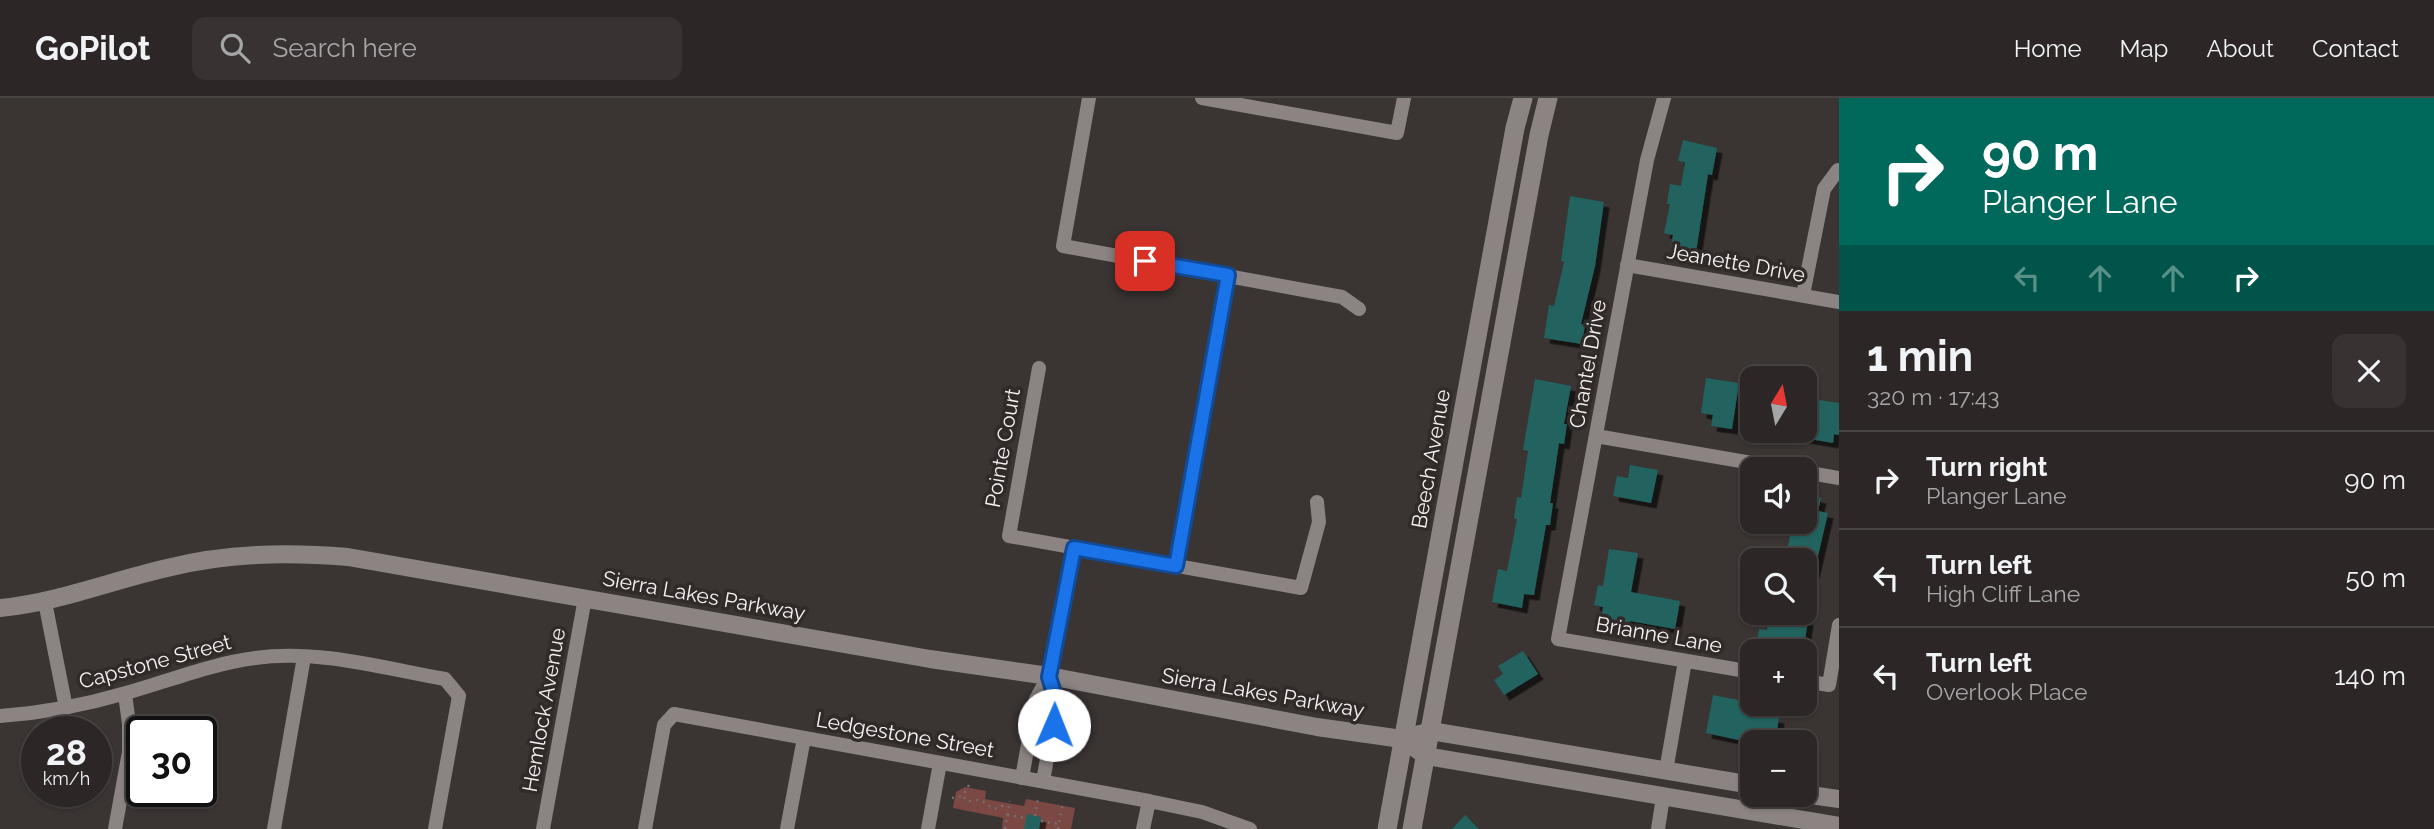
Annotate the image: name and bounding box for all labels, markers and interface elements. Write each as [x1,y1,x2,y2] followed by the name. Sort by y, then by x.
[192,17,682,80] search box
[35,29,150,68] text: GoPilot
[216,29,254,67] icon: search
[272,33,417,63] text: Search here
[2014,34,2082,63] text: Home
[2120,34,2168,63] text: Map
[2206,34,2274,63] text: About
[2312,34,2399,63] text: Contact
[1982,124,2098,181] text: 90 m
[1867,126,1958,217] icon: right
[1982,183,2177,220] text: Planger Lane
[1115,231,1175,291] pin
[1665,238,1807,287] street label: Jeanette Drive
[1126,242,1164,280] icon: arrive
[2008,259,2046,297] icon: left
[2081,259,2119,297] icon: ahead
[2154,259,2192,297] icon: ahead
[2227,259,2265,297] icon: right
[1564,298,1611,430] street label: Chantel Drive
[1867,332,1973,381] text: 1 min
[2332,334,2406,408] button: close
[1740,366,1816,443] north arrow
[1740,366,1817,807] map controls
[1867,383,2000,410] text: 320 m · 17:43
[980,386,1025,509] street label: Pointe Court
[1406,387,1455,530] street label: Beech Avenue
[1926,452,2047,482] text: Turn right
[1740,457,1817,534] button: sound
[1867,461,1905,499] icon: right
[2344,465,2406,495] text: 90 m
[1926,482,2066,509] text: Planger Lane
[1740,548,1817,625] button: search
[1926,550,2032,580] text: Turn left
[1867,559,1905,597] icon: left
[2345,563,2406,593] text: 50 m
[601,565,807,626] street label: Sierra Lakes Parkway
[1926,580,2080,607] text: High Cliff Lane
[1594,611,1724,658] street label: Brianne Lane
[517,626,570,794] street label: Hemlock Avenue
[76,629,234,694] street label: Capstone Street
[1740,639,1817,716] button: +
[1926,648,2032,678] text: Turn left
[1867,657,1905,695] icon: left
[2334,661,2406,691] text: 140 m
[1160,662,1366,723] street label: Sierra Lakes Parkway
[1926,678,2087,705] text: Overlook Place
[1017,688,1091,762] position arrow
[814,707,996,762] street label: Ledgestone Street
[126,716,217,807] speed limit sign: 30
[1740,730,1817,807] button: −
[46,732,87,773] text: 28
[43,768,90,789] text: km/h

